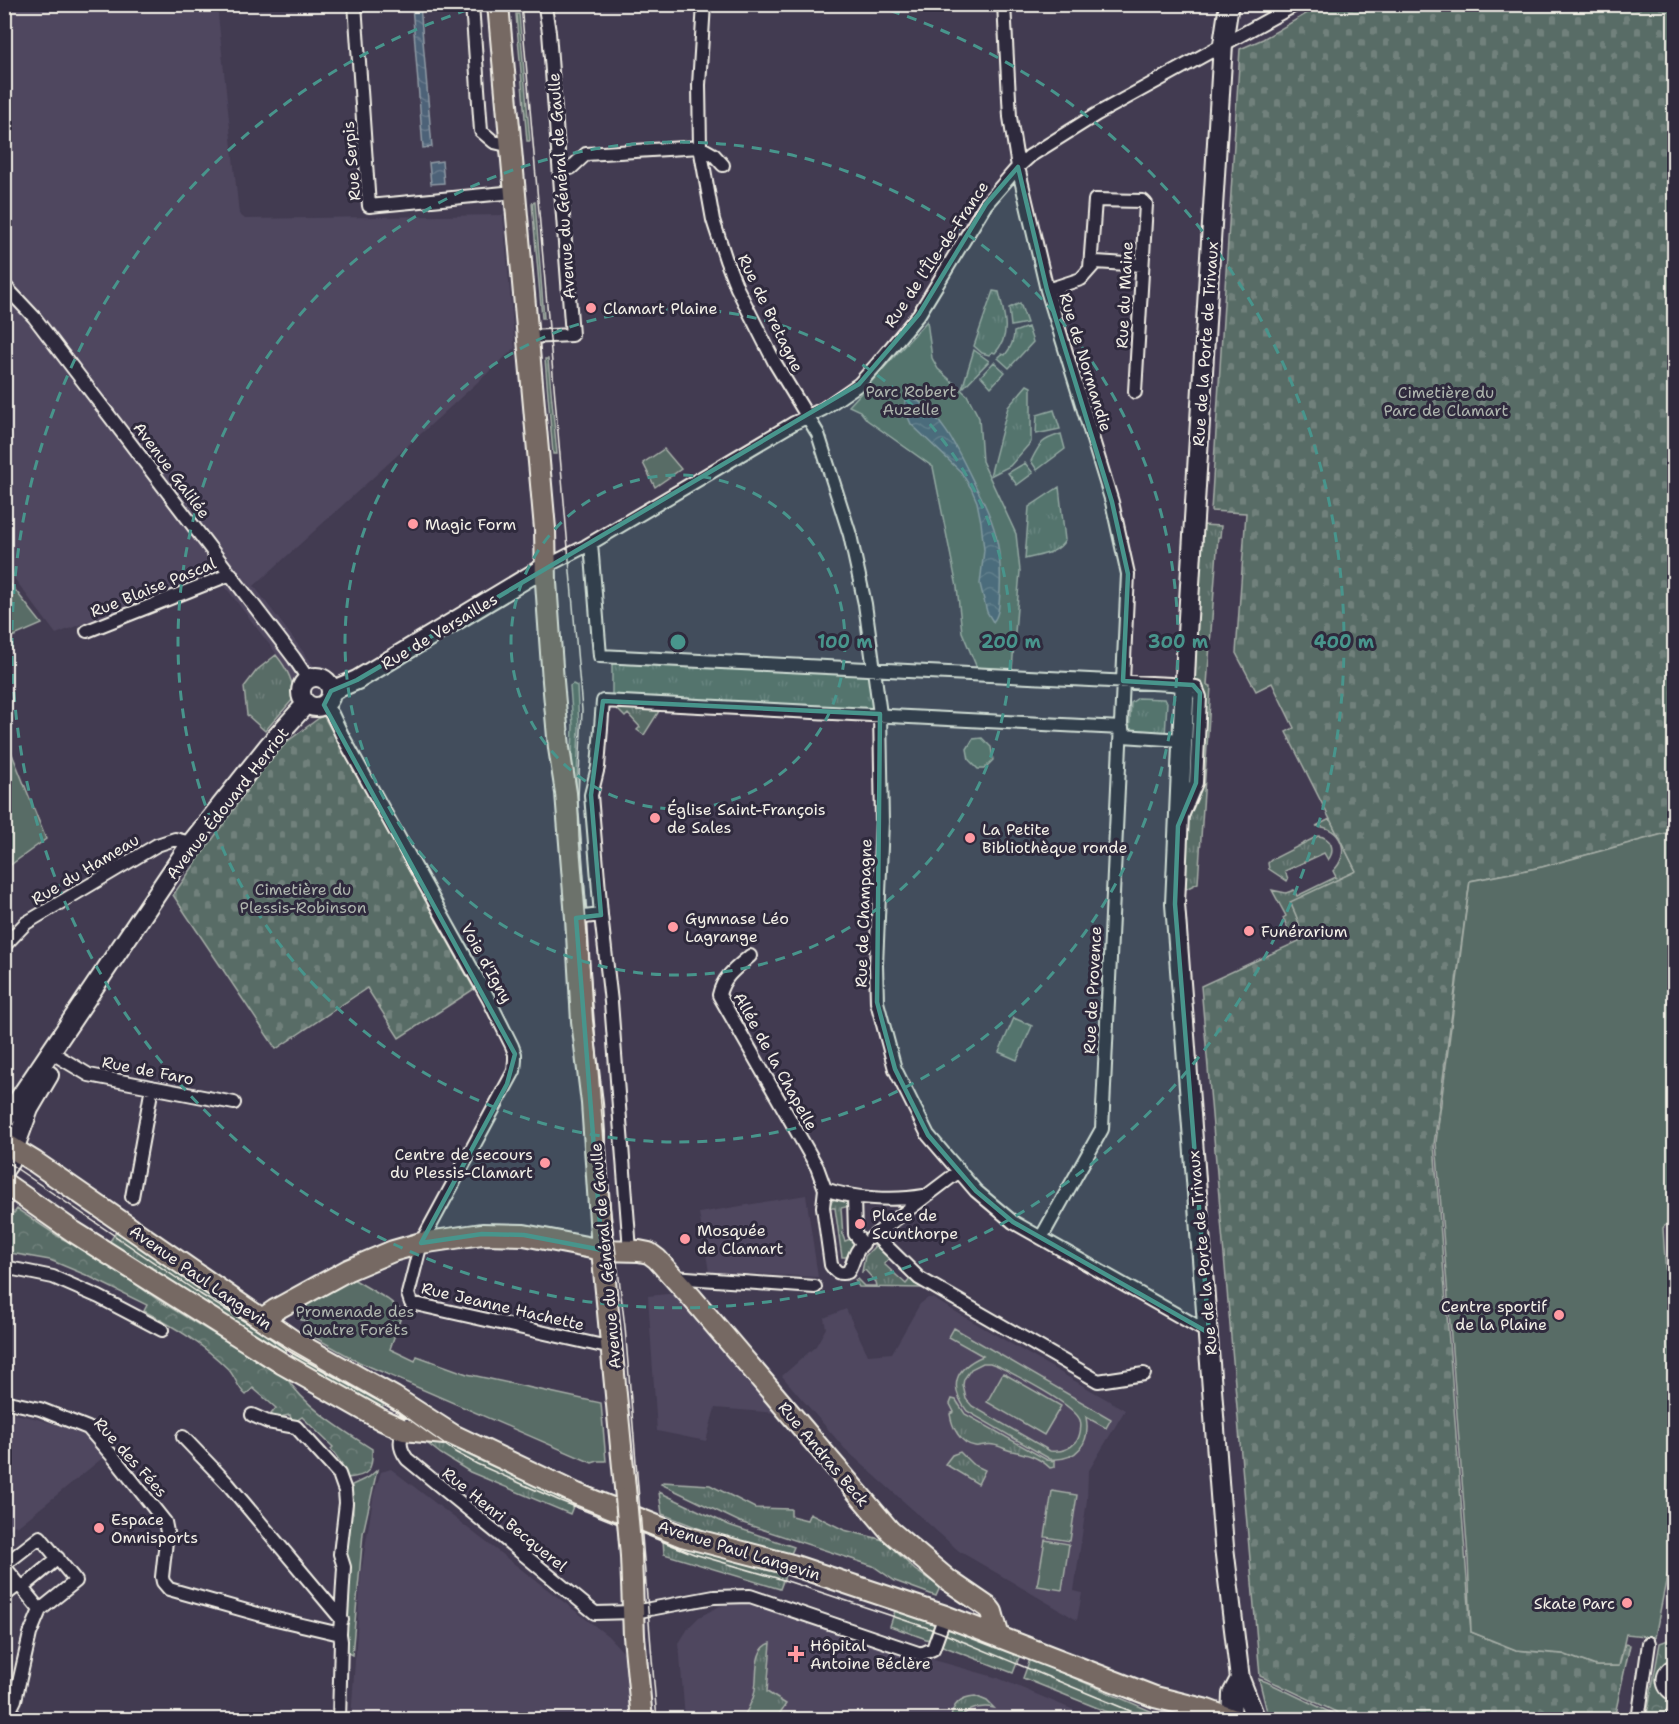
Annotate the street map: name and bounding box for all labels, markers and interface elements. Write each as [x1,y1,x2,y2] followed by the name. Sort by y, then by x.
[543,72,580,300] street label: Avenue du Général de Gaulle
[338,120,365,202] street label: Rue Serpis
[880,177,993,332] street label: Rue de l'Île-de-France
[1111,241,1138,349] street label: Rue du Maine
[1188,241,1223,447] street label: Rue de la Porte de Trivaux
[733,251,808,376] street label: Rue de Bretagne
[1054,290,1117,434] street label: Rue de Normandie
[603,298,718,319] place label: Clamart Plaine
[584,301,598,315] marker: Clamart Plaine
[866,381,956,420] park label: Parc Robert Auzelle
[1384,382,1508,421] park label: Cimetière du Parc de Clamart
[128,418,215,523] street label: Avenue Galilée
[425,514,516,535] place label: Magic Form
[406,517,420,531] marker: Magic Form
[87,553,219,622] street label: Rue Blaise Pascal
[377,588,501,674] street label: Rue de Versailles
[817,630,873,654] text: 100 m
[981,630,1042,654] text: 200 m
[1148,630,1209,654] text: 300 m
[1314,630,1375,654] text: 400 m
[668,632,688,652] centre of rings
[161,723,293,884] street label: Avenue Édouard Herriot
[667,799,826,838] place label: Église Saint-François de Sales
[648,811,662,825] marker: Église Saint-François de Sales
[982,819,1128,858] place label: La Petite Bibliothèque ronde
[28,829,143,910] street label: Rue du Hameau
[963,831,977,845] marker: La Petite Bibliothèque ronde
[850,838,877,988] street label: Rue de Champagne
[240,879,367,918] park label: Cimetière du Plessis-Robinson
[685,908,789,947] place label: Gymnase Léo Lagrange
[456,920,517,1007] street label: Voie d'Igny
[666,920,680,934] marker: Gymnase Léo Lagrange
[1261,921,1348,942] place label: Funérarium
[1242,924,1256,938] marker: Funérarium
[1079,926,1106,1054] street label: Rue de Provence
[729,988,822,1134] street label: Allée de la Chapelle
[100,1051,196,1090] street label: Rue de Faro
[585,1142,626,1370] street label: Avenue du Général de Gaulle
[390,1144,533,1183] place label: Centre de secours du Plessis-Clamart
[1183,1150,1222,1356] street label: Rue de la Porte de Trivaux
[538,1156,552,1170] marker: Centre de secours du Plessis-Clamart
[872,1205,958,1244] place label: Place de Scunthorpe
[853,1217,867,1231] marker: Place de Scunthorpe
[125,1220,276,1335] street label: Avenue Paul Langevin
[697,1220,784,1259] place label: Mosquée de Clamart
[678,1232,692,1246] marker: Mosquée de Clamart
[419,1278,586,1335] street label: Rue Jeanne Hachette
[1441,1296,1548,1335] place label: Centre sportif de la Plaine
[296,1301,415,1340] park label: Promenade des Quatre Forêts
[1552,1308,1566,1322] marker: Centre sportif de la Plaine
[774,1398,874,1511] street label: Rue Andras Beck
[89,1413,172,1502] street label: Rue des Fées
[438,1462,572,1576] street label: Rue Henri Becquerel
[111,1509,198,1548] place label: Espace Omnisports
[655,1516,823,1585] street label: Avenue Paul Langevin
[92,1521,106,1535] marker: Espace Omnisports
[1534,1593,1615,1614] place label: Skate Parc
[1620,1596,1634,1610] marker: Skate Parc
[810,1635,931,1674] place label: Hôpital Antoine Béclère
[787,1645,805,1663] marker: Hôpital Antoine Béclère

